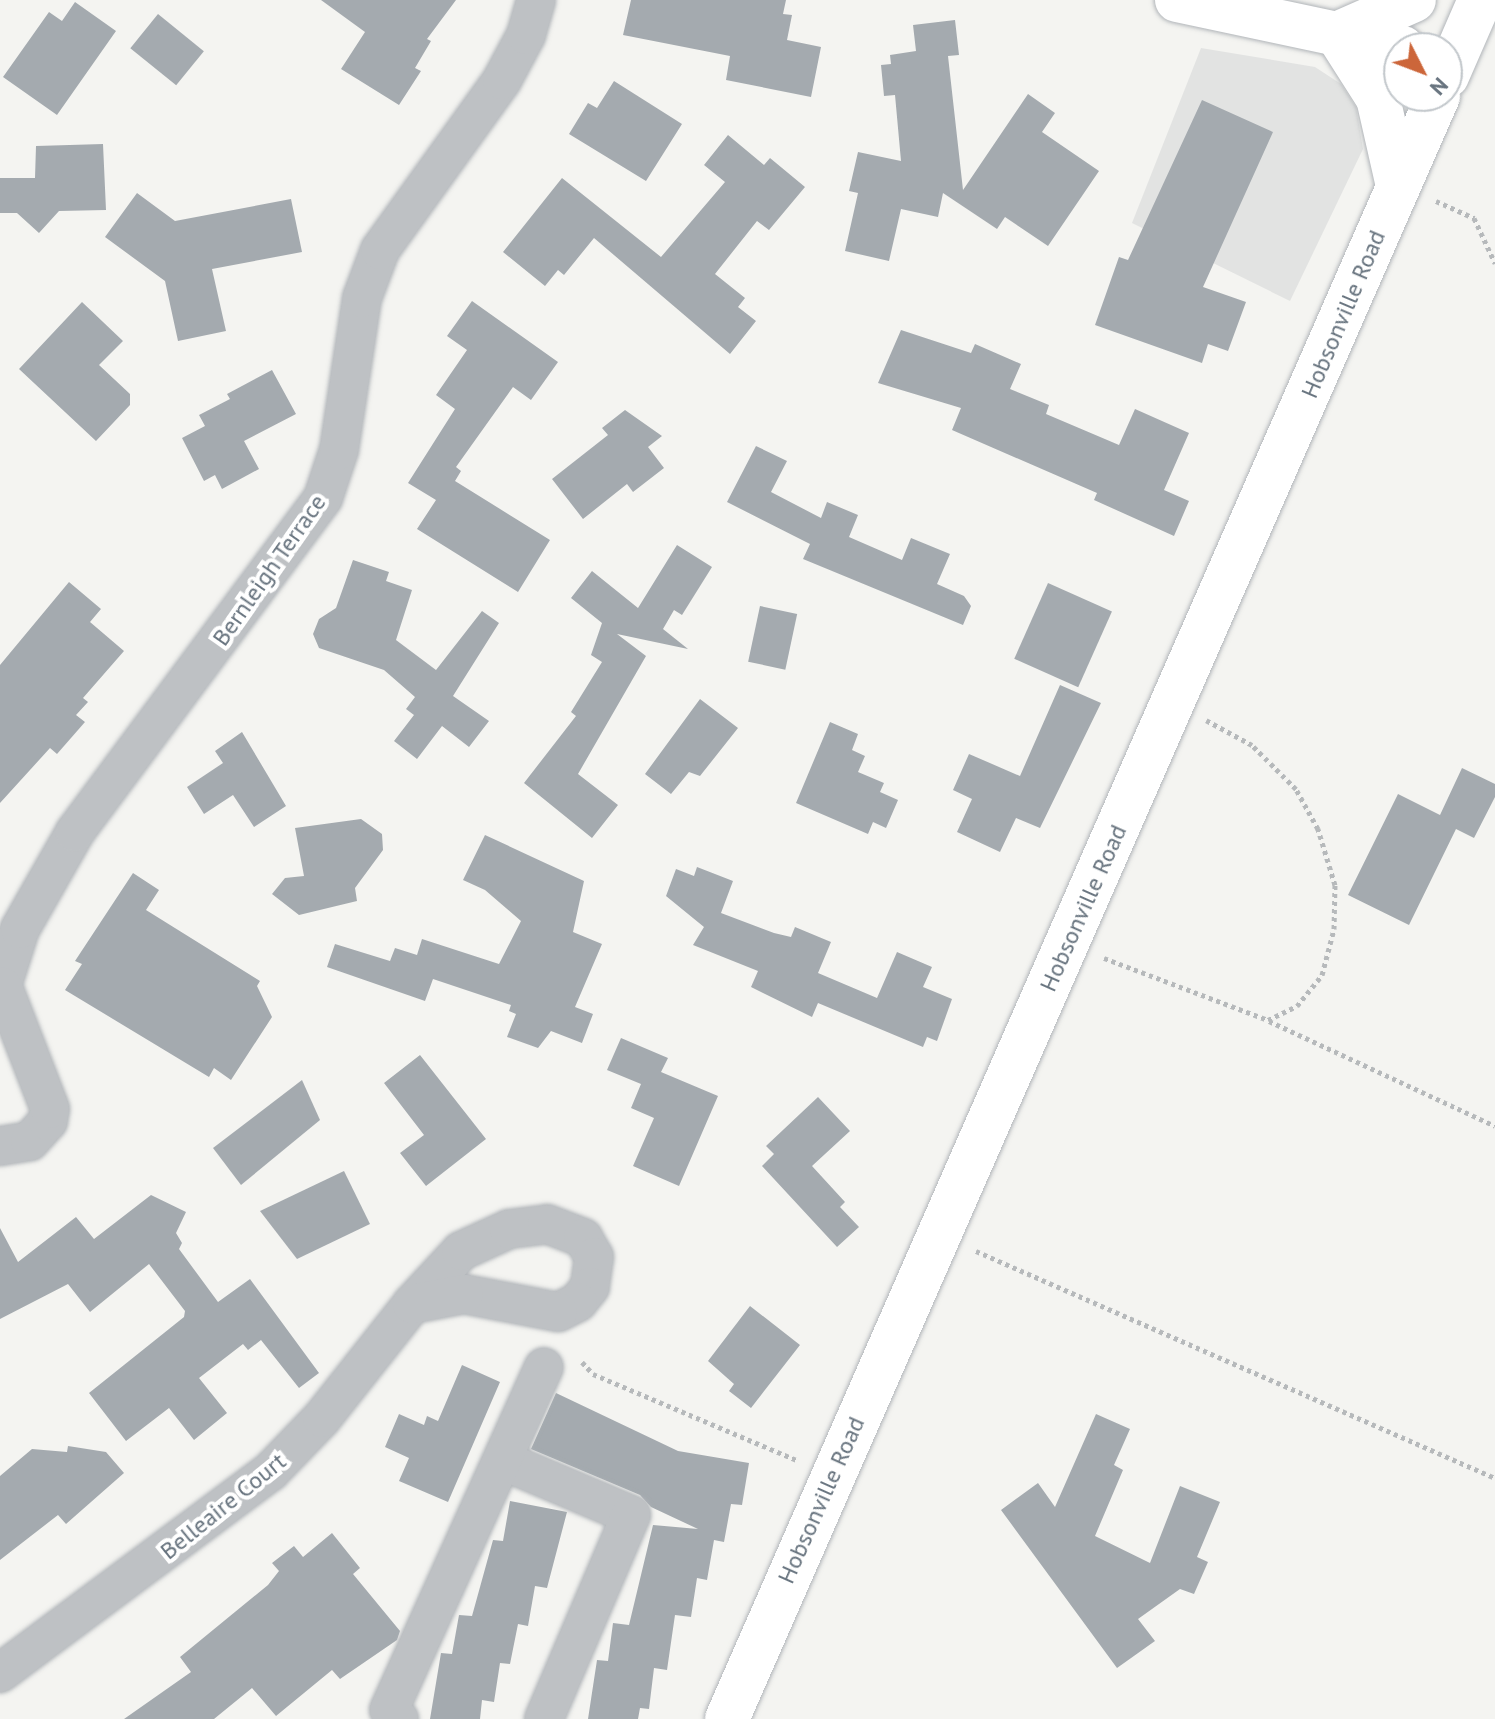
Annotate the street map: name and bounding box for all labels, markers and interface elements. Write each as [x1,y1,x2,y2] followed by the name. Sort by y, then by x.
[1383,32,1463,112] north arrow
[1424,72,1455,101] text: N
[1295,226,1391,402] street label: Hobsonville Road
[206,489,332,651] street label: Bernleigh Terrace
[1033,820,1133,996] street label: Hobsonville Road
[771,1412,871,1588] street label: Hobsonville Road
[154,1447,292,1565] street label: Belleaire Court

